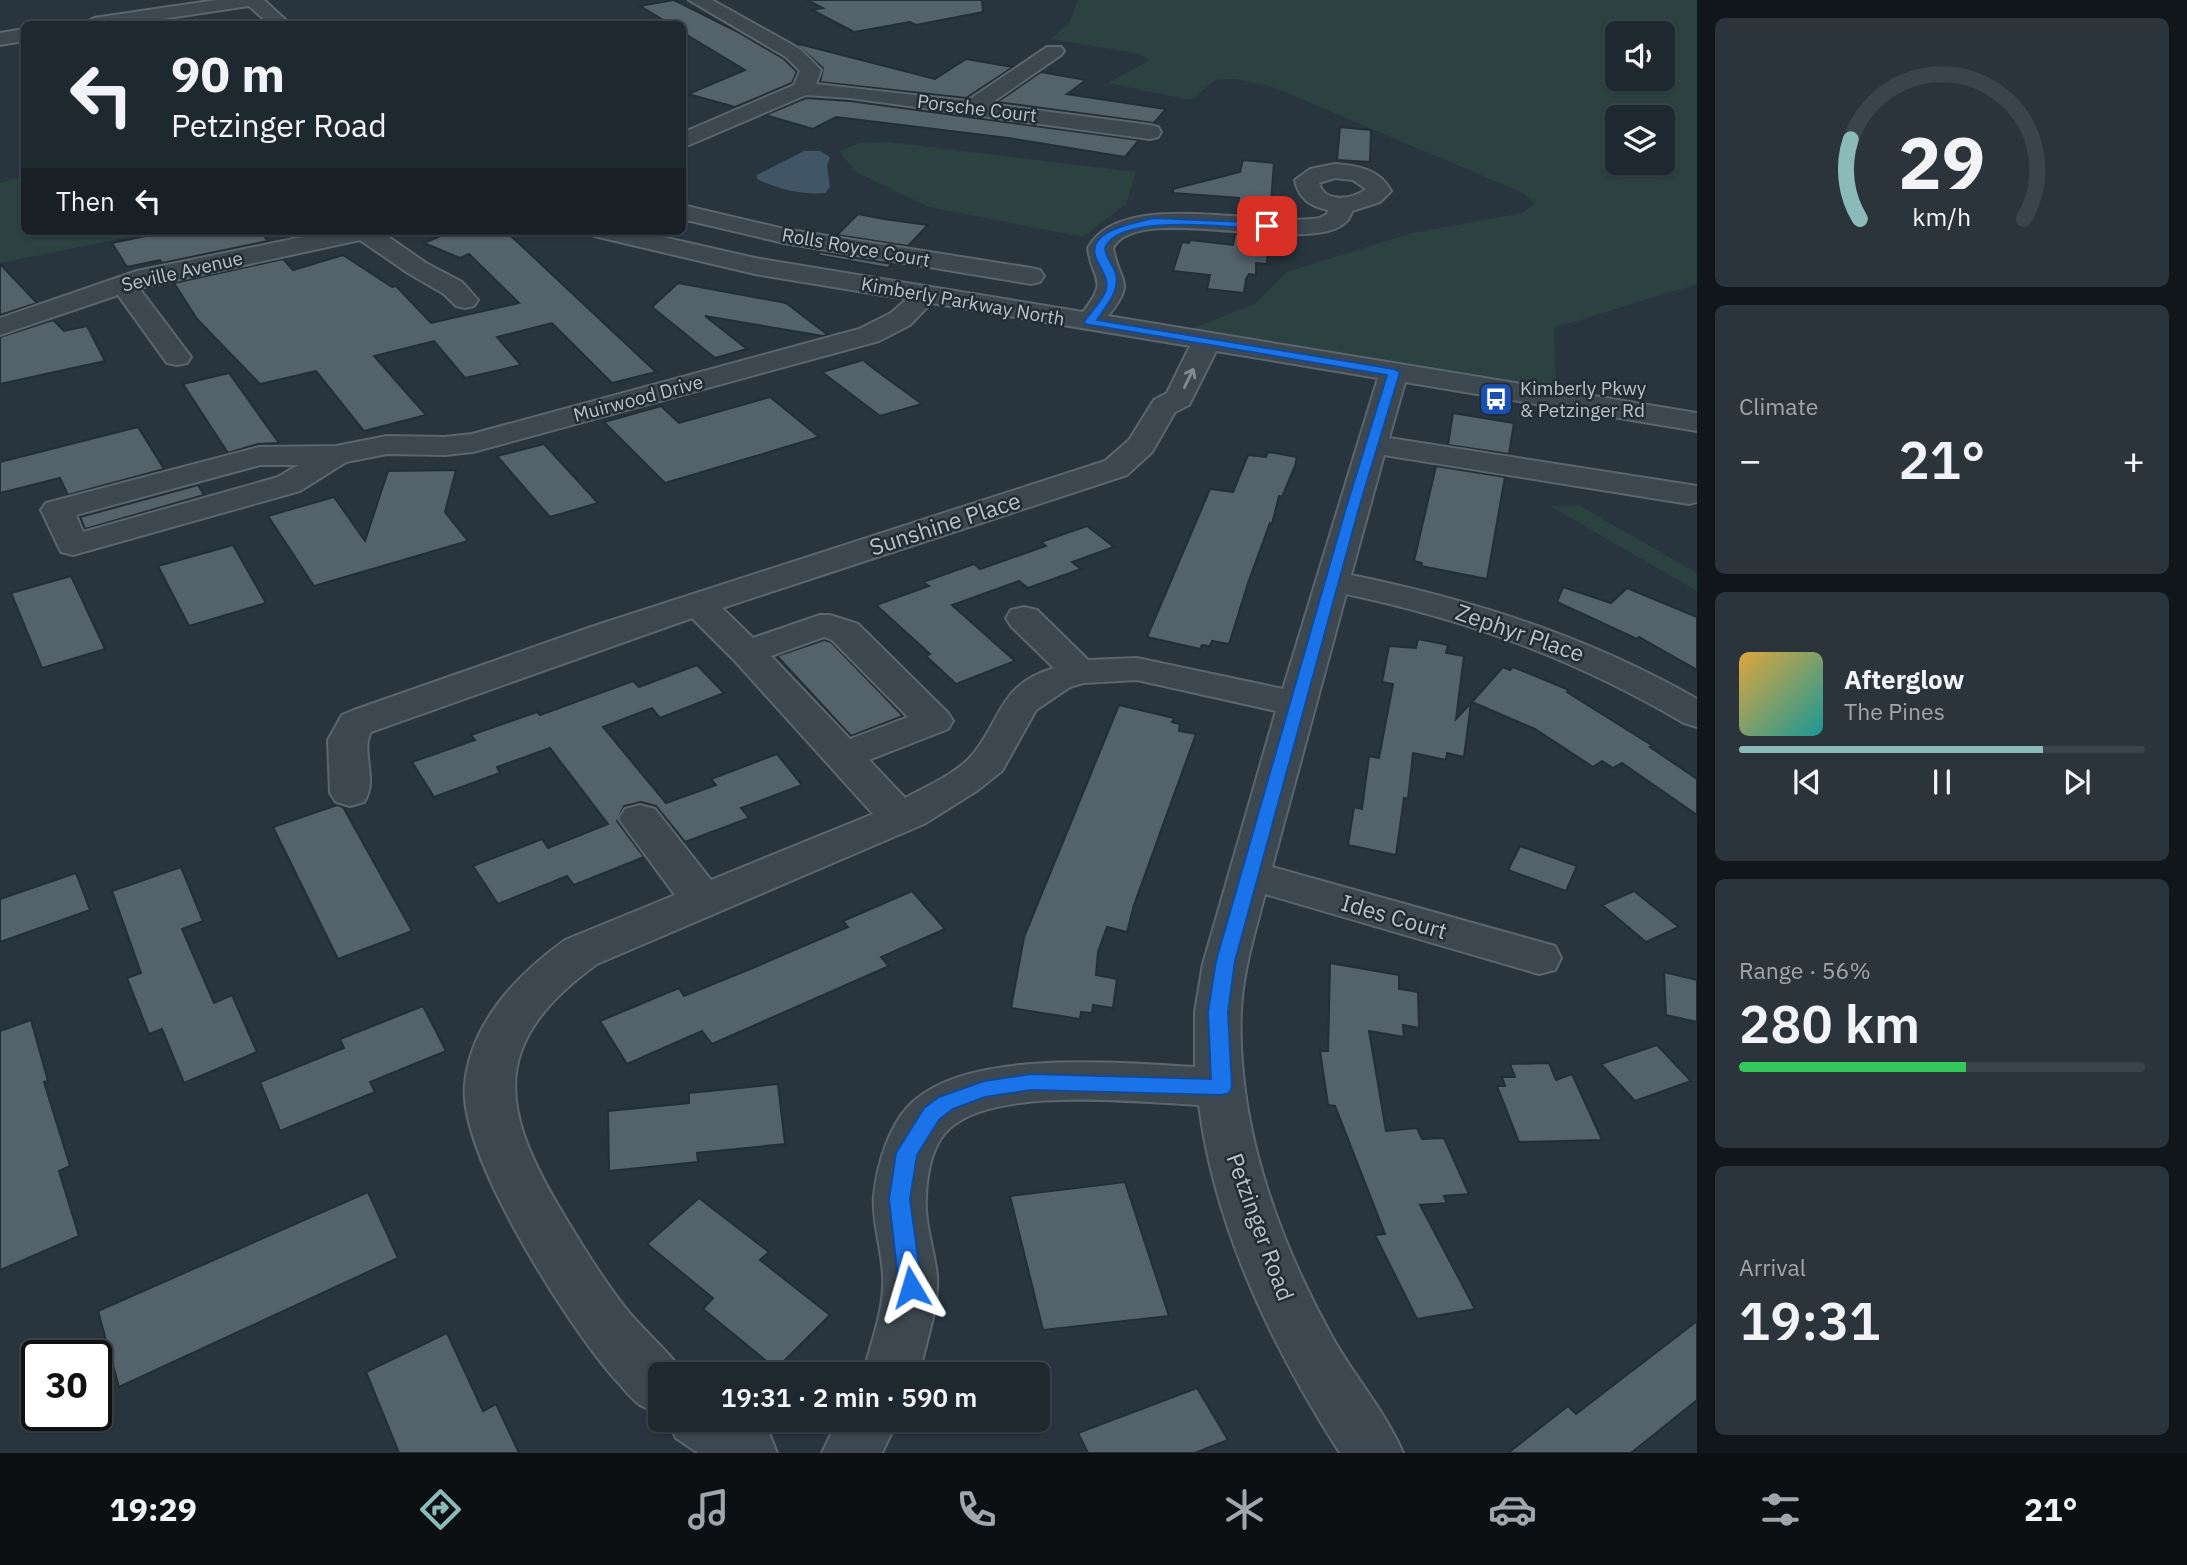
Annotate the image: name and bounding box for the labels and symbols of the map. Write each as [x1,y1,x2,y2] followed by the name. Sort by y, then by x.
[916,89,1038,127] street label: Porsche Court
[1237,196,1297,256] pin
[780,222,932,272] street label: Rolls Royce Court
[119,245,245,297] street label: Seville Avenue
[859,271,1067,331] street label: Kimberly Parkway North
[1183,368,1197,389] one-way arrow
[570,369,706,427] street label: Muirwood Drive
[1520,376,1647,422] place label: Kimberly Pkwy & Petzinger Rd
[1477,380,1515,418] bus stop icon: Kimberly Pkwy & Petzinger Rd
[865,484,1024,562] street label: Sunshine Place
[1452,596,1589,668] street label: Zephyr Place
[1338,887,1451,945] street label: Ides Court
[1220,1149,1302,1305] street label: Petzinger Road
[874,1250,948,1324] position arrow
[21,1340,112,1431] speed limit sign: 30

